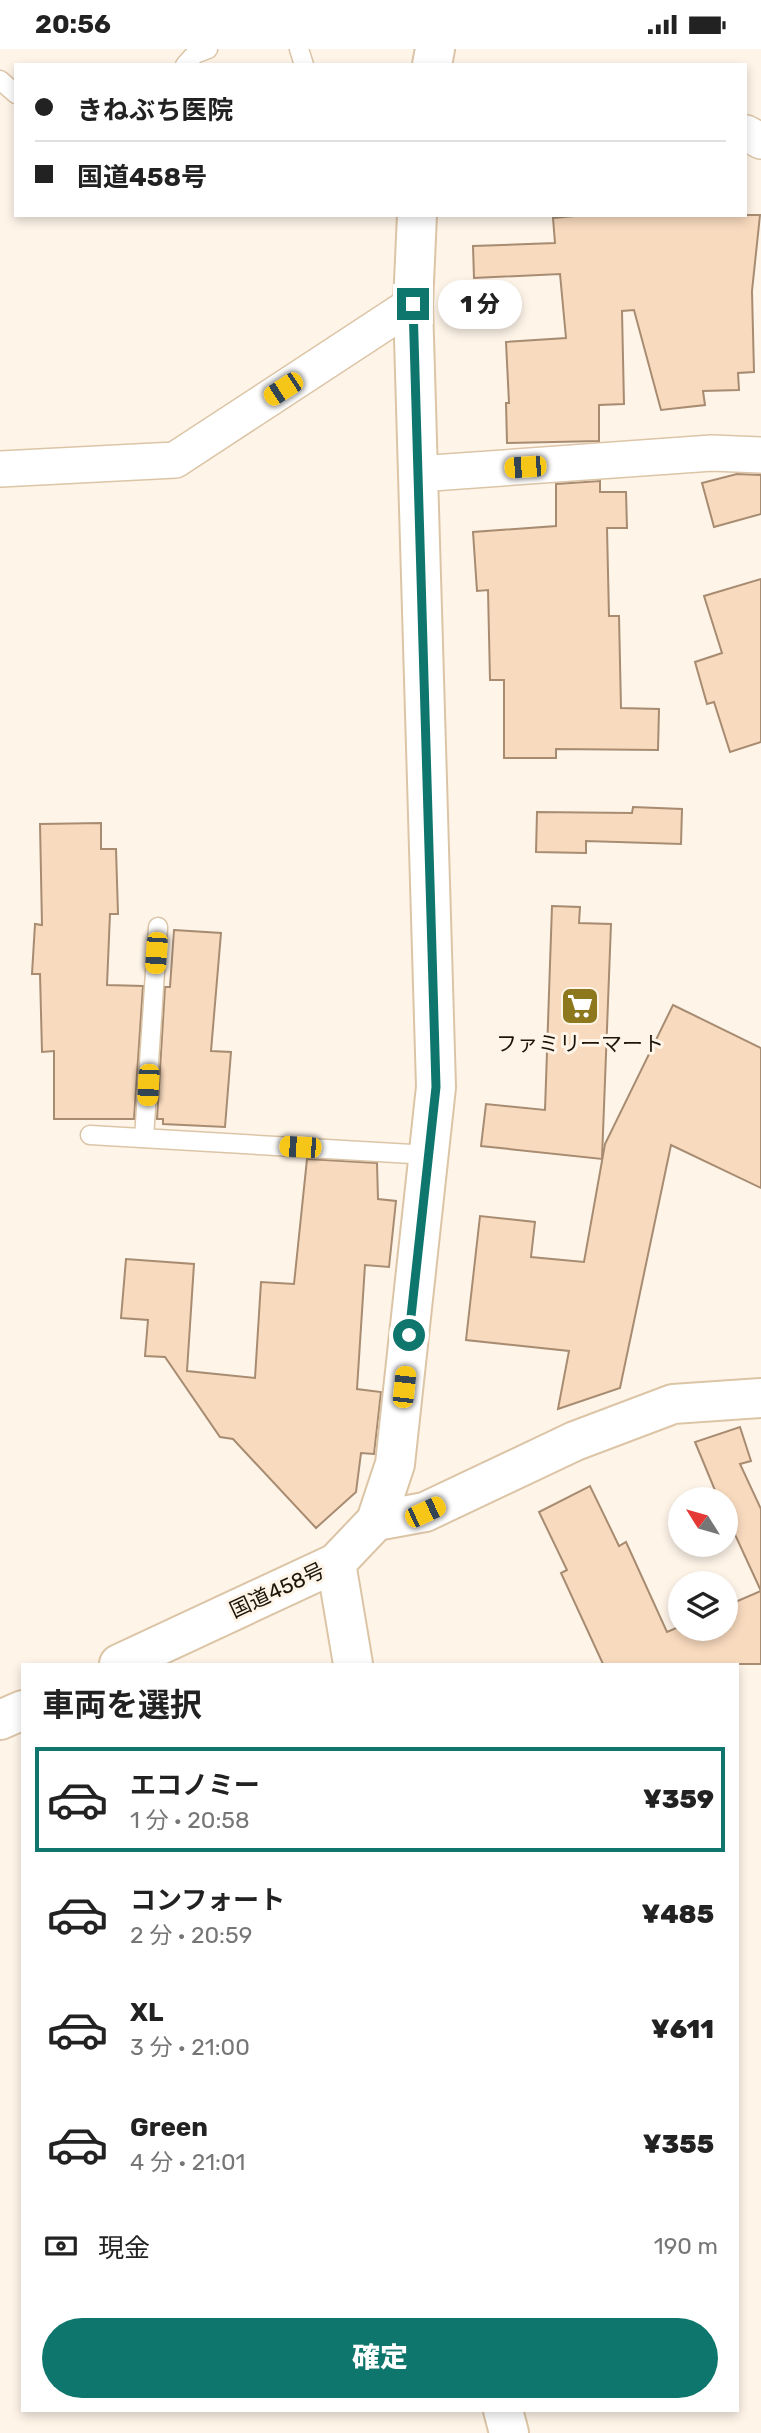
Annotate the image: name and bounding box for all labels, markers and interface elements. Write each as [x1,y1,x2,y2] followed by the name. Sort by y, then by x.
[35,9,111,40] text: 20:56
[77,95,233,126] text: きねぶち医院
[77,162,207,193] text: 国道458号
[438,279,522,329] callout: 1 分
[397,288,429,320] route end
[460,290,500,318] text: 1 分
[260,369,307,409] car
[504,455,547,479] car
[145,931,168,975] car
[559,985,601,1027] supermarket icon: ファミリーマート
[496,1031,664,1056] place label: ファミリーマート
[137,1063,160,1107] car
[279,1135,322,1159] car
[393,1319,425,1351] route start
[392,1365,417,1409] car
[668,1487,738,1557] north arrow
[668,1487,738,1641] map controls
[402,1494,449,1530] car
[226,1557,328,1623] street label: 国道458号
[668,1571,738,1641] button: layers
[42,1686,202,1724] text: 車両を選択
[46,1768,109,1831] icon: car
[130,1770,260,1801] text: エコノミー
[643,1784,714,1815] text: ¥359
[130,1806,250,1834] text: 1 分 · 20:58
[46,1883,109,1946] icon: car
[130,1885,285,1916] text: コンフォート
[641,1899,714,1930] text: ¥485
[130,1921,252,1949] text: 2 分 · 20:59
[130,1997,163,2028] text: XL
[46,1998,109,2061] icon: car
[651,2014,714,2045] text: ¥611
[130,2033,250,2061] text: 3 分 · 21:00
[130,2112,208,2143] text: Green
[46,2113,109,2176] icon: car
[643,2129,714,2160] text: ¥355
[130,2148,245,2176] text: 4 分 · 21:01
[42,2227,80,2265] icon: cash
[654,2232,718,2260] text: 190 m
[98,2233,150,2264] text: 現金
[42,2318,718,2398] button: 確定

